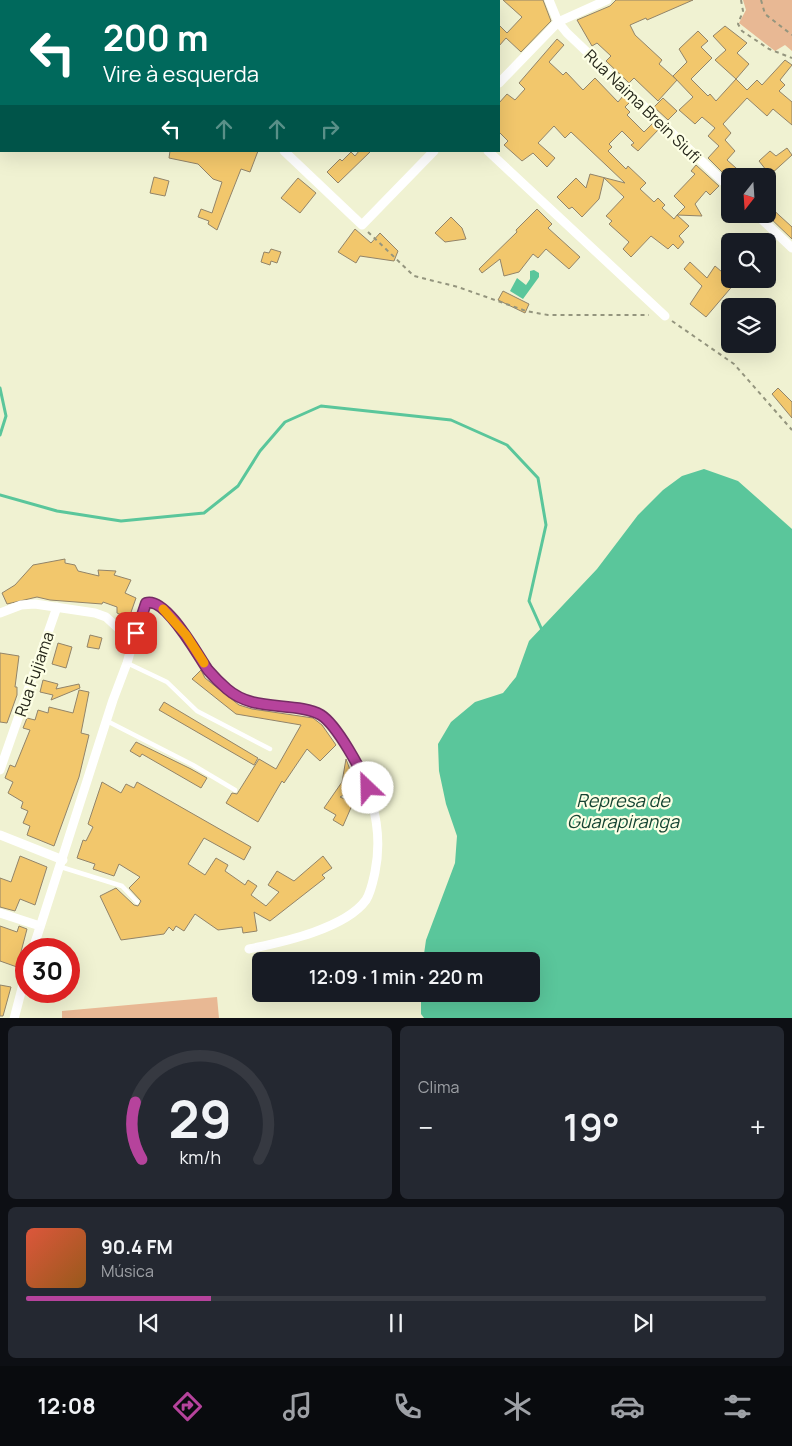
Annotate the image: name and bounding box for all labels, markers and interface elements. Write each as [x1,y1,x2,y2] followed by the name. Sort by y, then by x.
[103,14,208,62] text: 200 m
[20,20,85,85] icon: left
[580,44,706,168] street label: Rua Naima Brein Siufi
[103,59,259,89] text: Vire à esquerda
[157,115,185,143] icon: left
[210,115,238,143] icon: ahead
[263,115,291,143] icon: ahead
[316,115,344,143] icon: right
[721,168,776,222] north arrow
[721,168,776,353] map controls
[721,233,776,288] button: search
[721,298,776,353] button: layers
[115,612,157,654] pin
[122,619,150,647] icon: arrive
[9,629,59,719] street label: Rua Fujiama
[341,761,393,813] position arrow
[567,788,680,833] water label: Represa de Guarapiranga
[15,938,80,1003] speed limit sign: 30
[309,964,483,990] text: 12:09 · 1 min · 220 m
[418,1076,459,1098] text: Clima
[168,1083,232,1154] text: 29
[563,1100,620,1152] text: 19°
[418,1108,433,1146] text: −
[750,1108,766,1146] text: +
[179,1145,221,1169] text: km/h
[101,1234,173,1260] text: 90.4 FM
[101,1260,154,1282] text: Música
[135,1309,163,1337] icon: previous
[382,1309,410,1337] icon: pause
[629,1309,657,1337] icon: next
[170,1389,205,1424] icon: directions
[280,1389,315,1424] icon: music
[390,1389,425,1424] icon: phone
[500,1389,535,1424] icon: climate
[610,1389,645,1424] icon: car
[720,1389,755,1424] icon: filters
[37,1391,96,1421] text: 12:08

